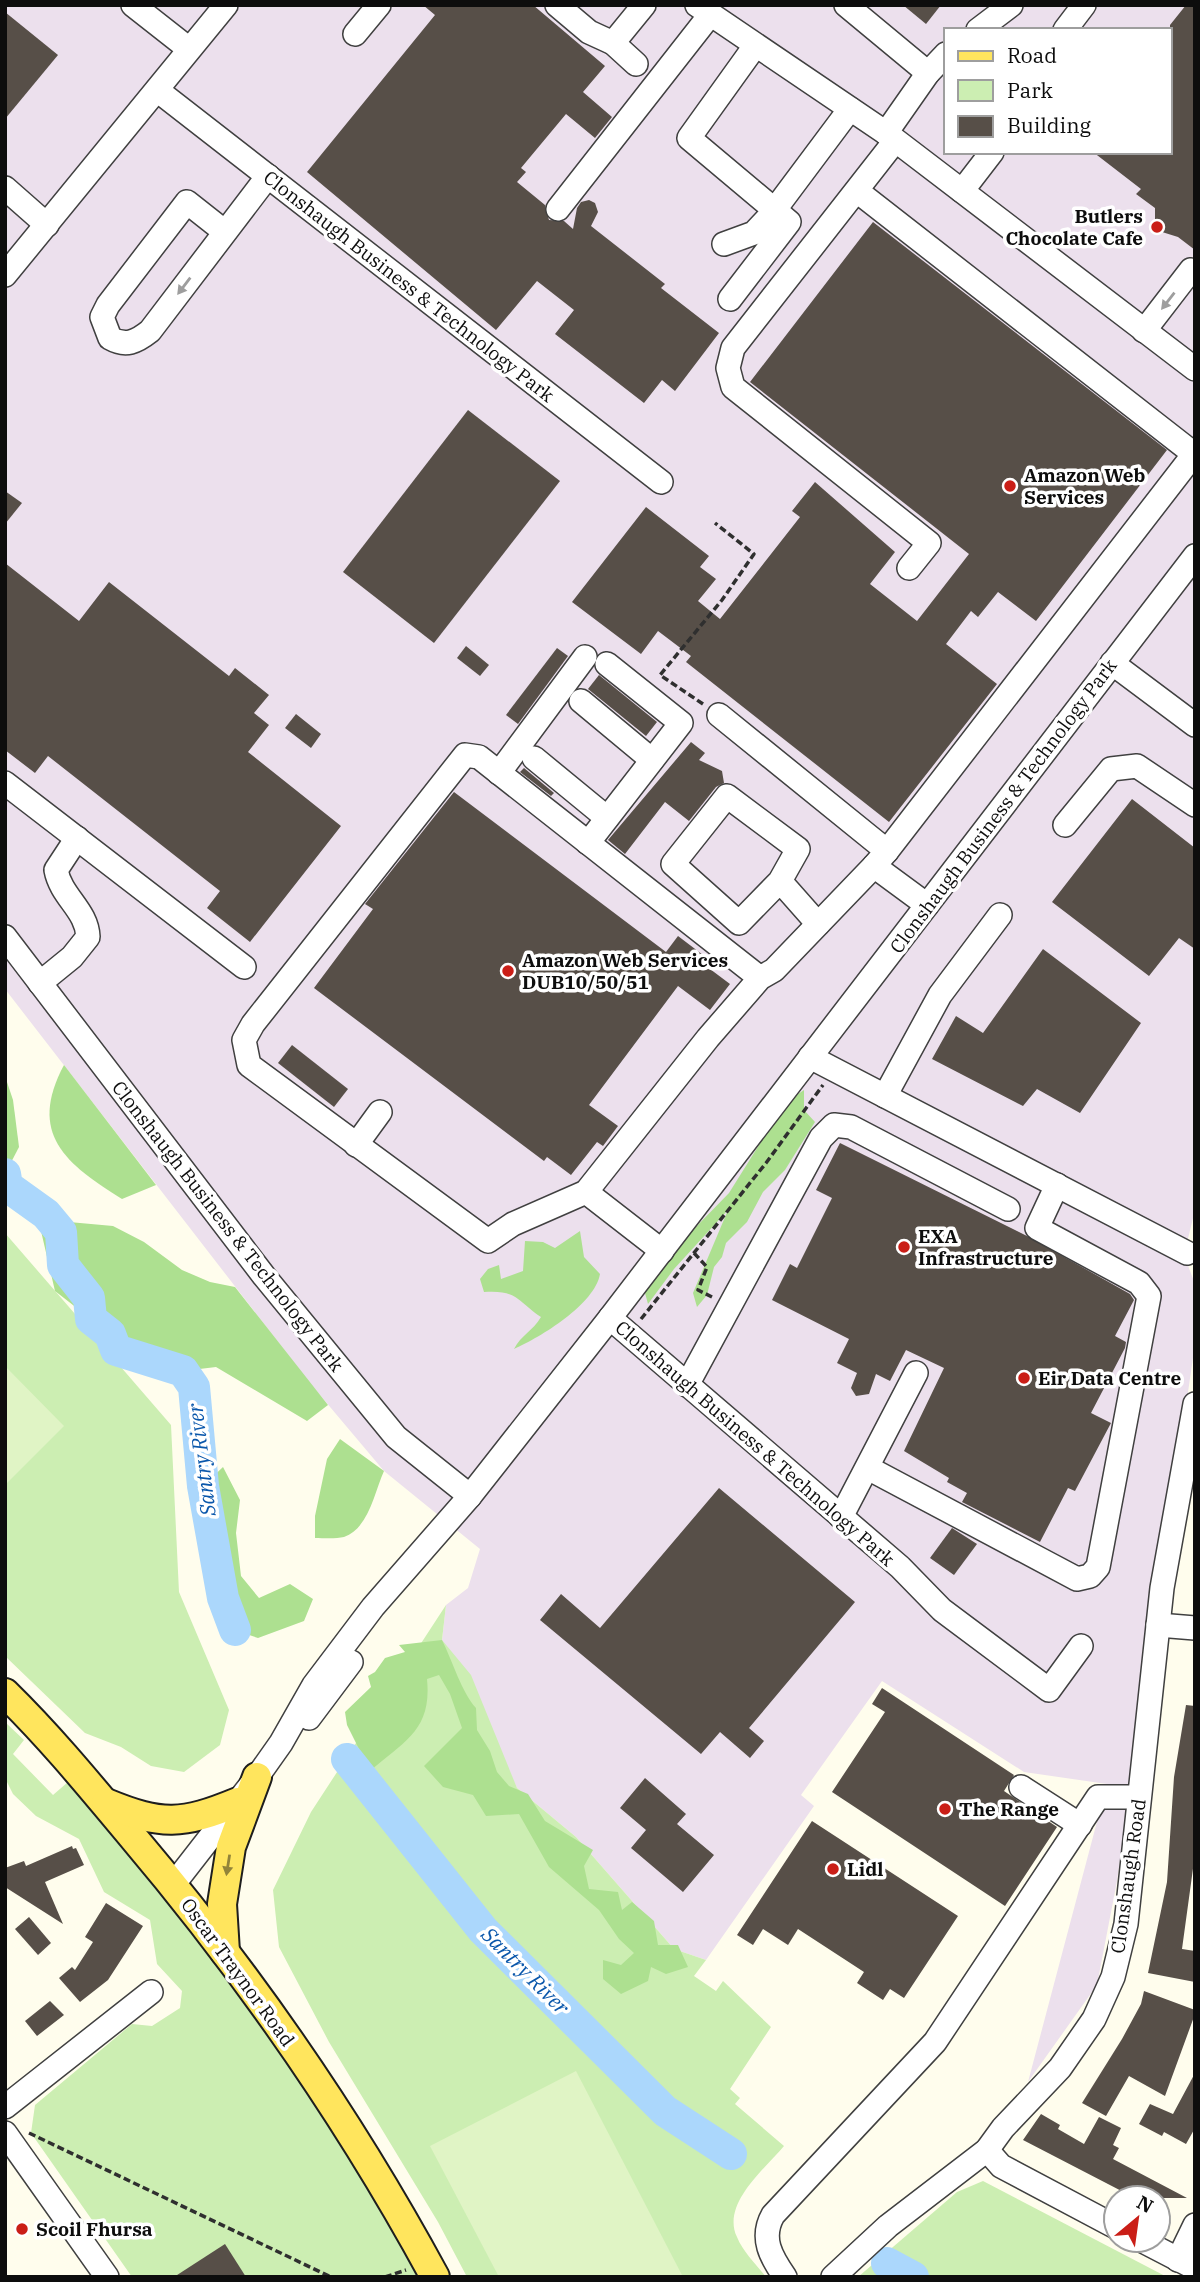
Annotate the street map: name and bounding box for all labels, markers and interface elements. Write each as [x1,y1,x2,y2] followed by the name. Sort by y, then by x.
[944,28,1172,154] legend
[1007,41,1057,69] text: Road
[1007,76,1054,104] text: Park
[1007,111,1092,139] text: Building
[259,165,559,407] street label: Clonshaugh Business & Technology Park
[1005,204,1143,250] place label: Butlers Chocolate Cafe
[1149,219,1165,235] marker: Butlers Chocolate Cafe
[178,277,192,295] one-way arrow
[1160,291,1175,309] one-way arrow
[1024,463,1146,509] place label: Amazon Web Services
[1002,478,1018,494] marker: Amazon Web Services
[884,654,1122,958] street label: Clonshaugh Business & Technology Park
[522,948,728,994] place label: Amazon Web Services DUB10/50/51
[500,963,516,979] marker: Amazon Web Services DUB10/50/51
[107,1076,349,1376] street label: Clonshaugh Business & Technology Park
[918,1224,1054,1270] place label: EXA Infrastructure
[896,1239,912,1255] marker: EXA Infrastructure
[610,1315,900,1571] street label: Clonshaugh Business & Technology Park
[1038,1366,1181,1390] place label: Eir Data Centre
[1016,1370,1032,1386] marker: Eir Data Centre
[180,1401,222,1519] water label: Santry River
[959,1797,1059,1821] place label: The Range
[1105,1797,1151,1955] street label: Clonshaugh Road
[937,1801,953,1817] marker: The Range
[222,1854,233,1876] one-way arrow
[847,1857,883,1881] place label: Lidl
[825,1861,841,1877] marker: Lidl
[176,1893,300,2051] street label: Oscar Traynor Road
[475,1920,576,2021] water label: Santry River
[1102,2184,1172,2254] north arrow
[1133,2190,1158,2218] text: N
[36,2217,153,2241] place label: Scoil Fhursa
[14,2221,30,2237] marker: Scoil Fhursa

